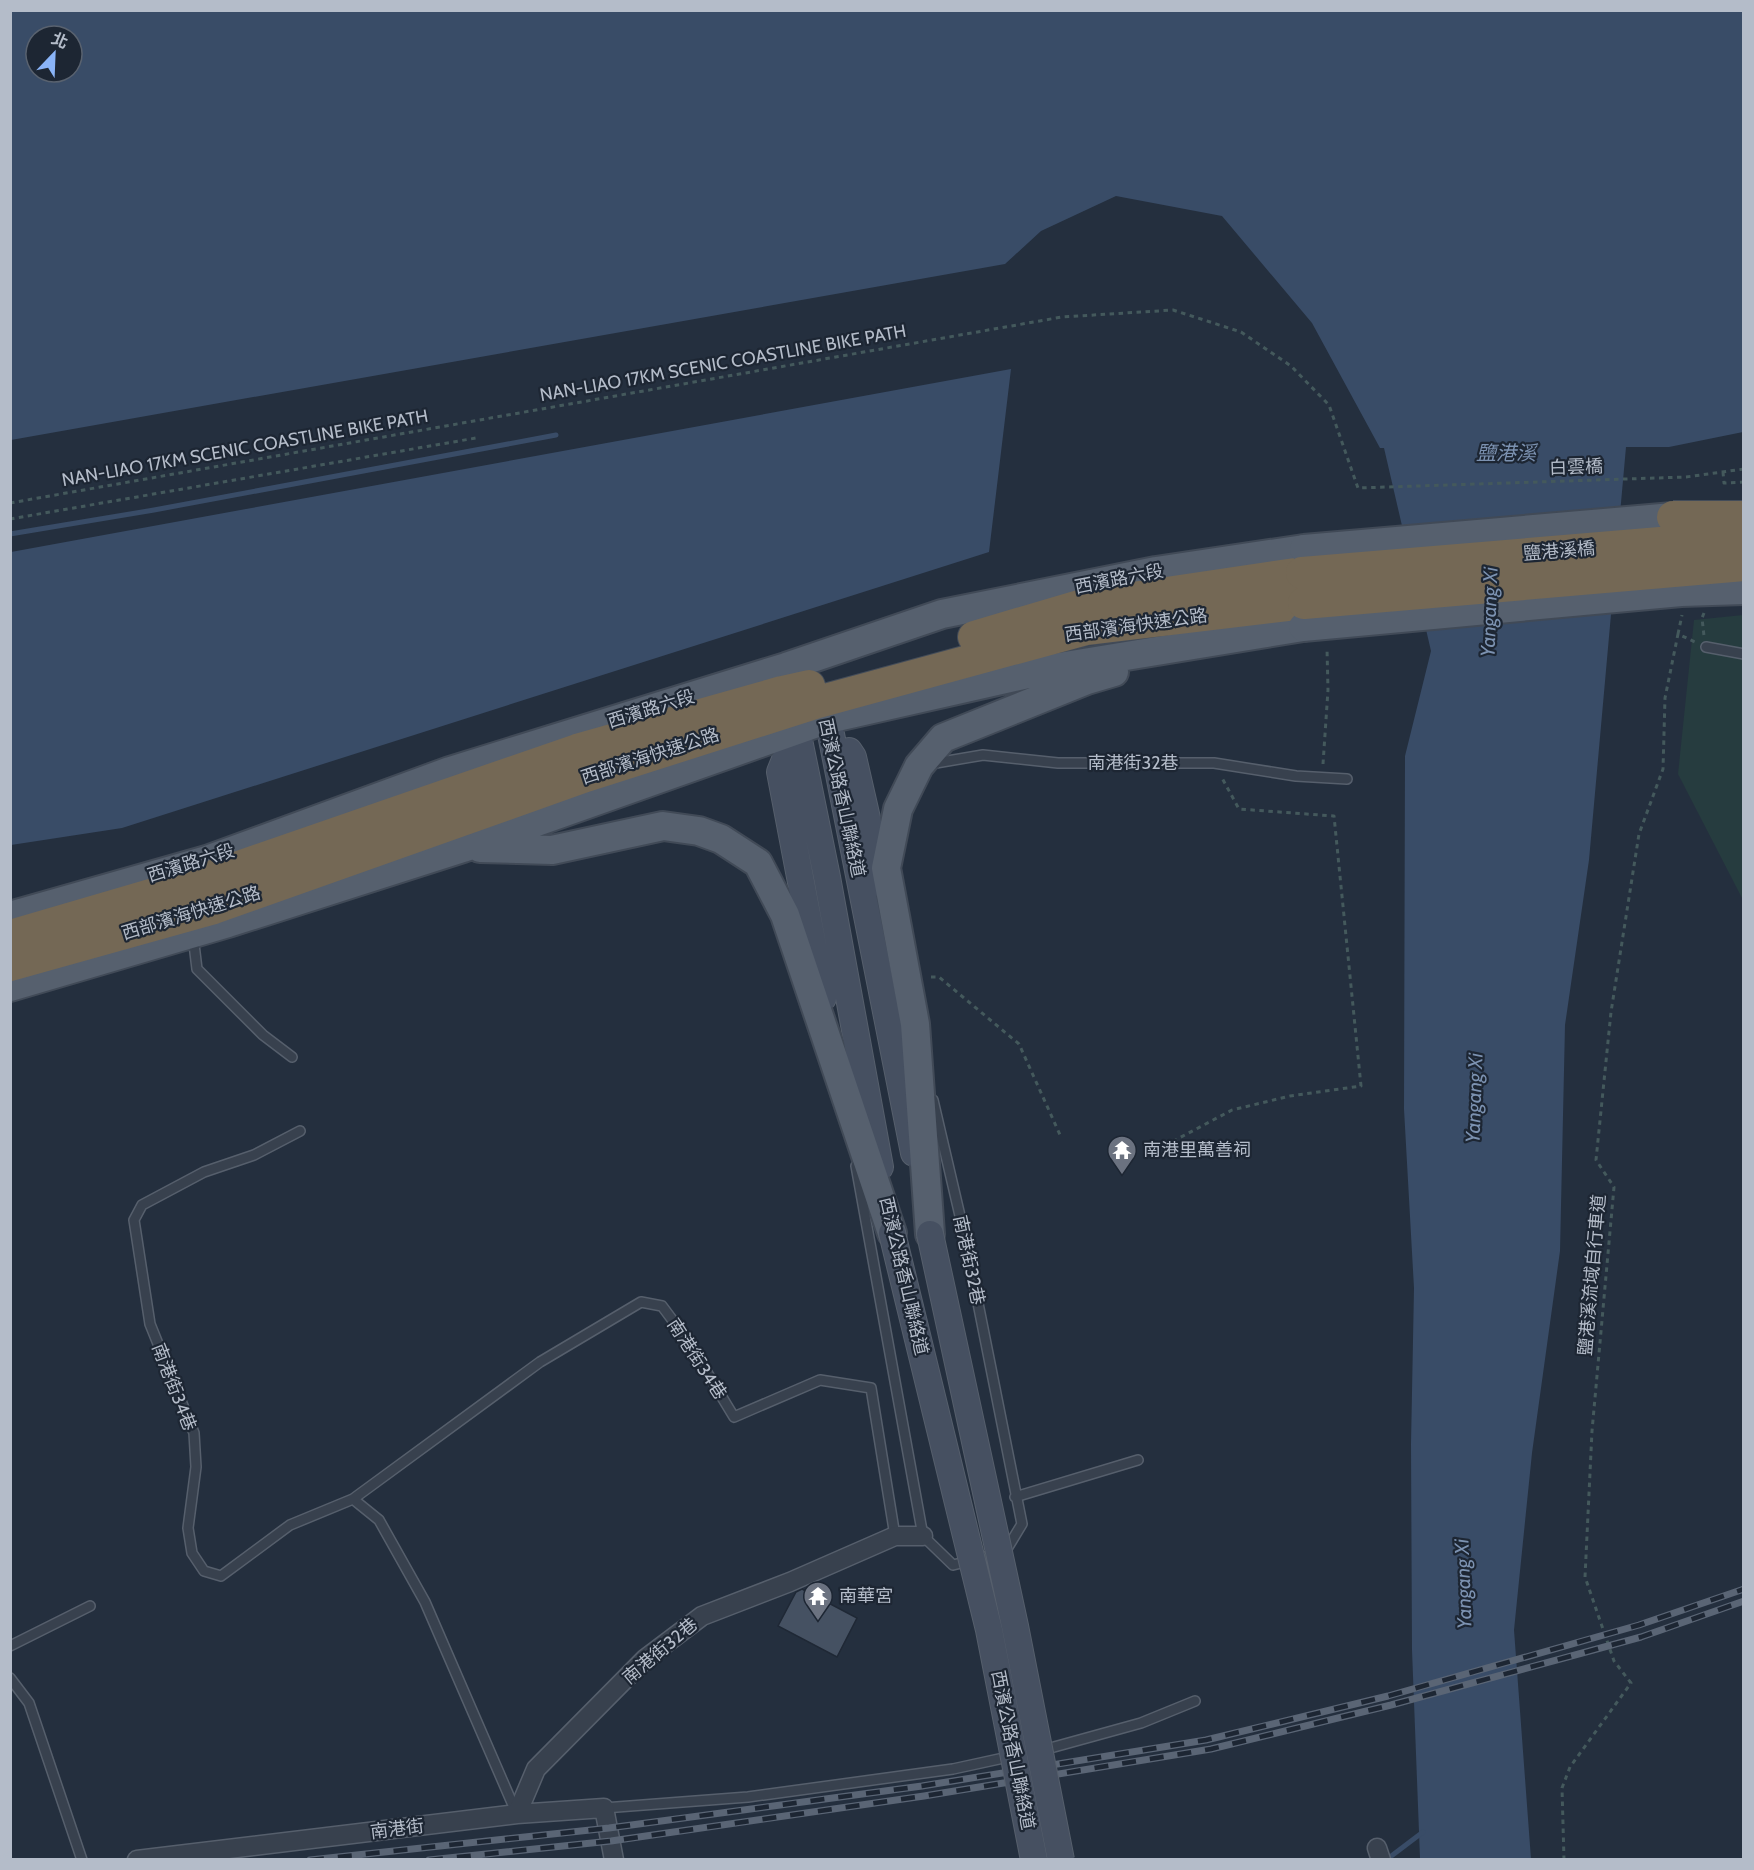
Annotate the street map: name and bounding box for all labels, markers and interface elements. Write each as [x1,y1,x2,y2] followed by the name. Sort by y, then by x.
[24,24,84,84] north arrow
[49,29,71,53] text: 北
[538,320,908,406] street label: NAN-LIAO 17KM SCENIC COASTLINE BIKE PATH
[60,405,430,491] street label: NAN-LIAO 17KM SCENIC COASTLINE BIKE PATH
[1476,441,1539,465] water label: 鹽港溪
[1549,455,1603,479] street label: 白雲橋
[1522,537,1596,565] street label: 鹽港溪橋
[1073,560,1165,598] street label: 西濱路六段
[1475,566,1503,657] water label: Yangang Xi
[1063,604,1209,646] street label: 西部濱海快速公路
[605,685,697,733] street label: 西濱路六段
[814,716,870,880] street label: 西濱公路香山聯絡道
[578,723,722,789] street label: 西部濱海快速公路
[1087,752,1179,774] street label: 南港街32巷
[145,839,237,887] street label: 西濱路六段
[119,881,263,945] street label: 西部濱海快速公路
[1460,1052,1488,1143] water label: Yangang Xi
[1106,1134,1138,1176] temple icon: 南港里萬善祠
[1143,1139,1251,1161] place label: 南港里萬善祠
[1574,1193,1610,1357] street label: 鹽港溪流域自行車道
[875,1195,933,1357] street label: 西濱公路香山聯絡道
[949,1213,989,1307] street label: 南港街32巷
[663,1314,731,1404] street label: 南港街34巷
[147,1340,201,1434] street label: 南港街34巷
[1449,1538,1477,1629] water label: Yangang Xi
[802,1580,834,1622] temple icon: 南華宮
[839,1585,893,1607] place label: 南華宮
[618,1613,702,1689] street label: 南港街32巷
[987,1668,1039,1832] street label: 西濱公路香山聯絡道
[369,1815,425,1843] street label: 南港街

